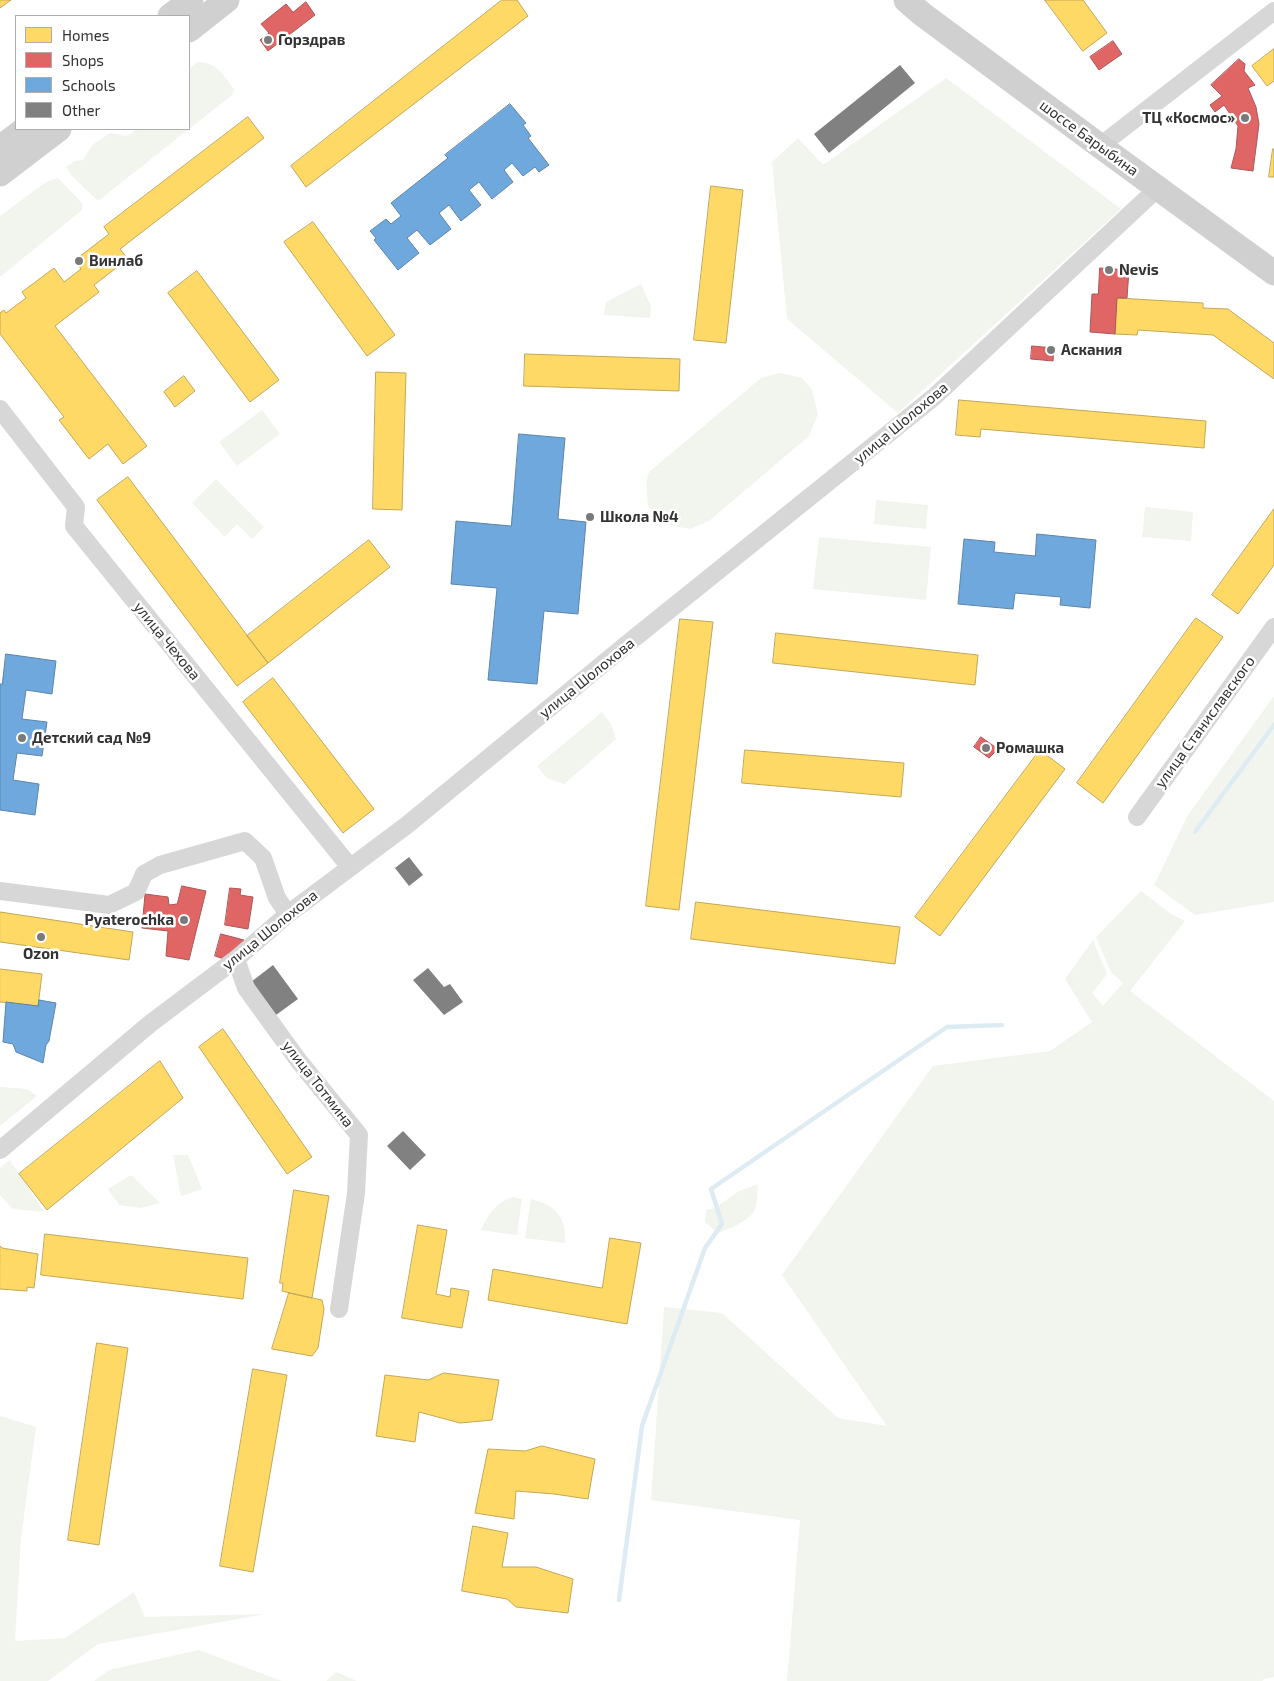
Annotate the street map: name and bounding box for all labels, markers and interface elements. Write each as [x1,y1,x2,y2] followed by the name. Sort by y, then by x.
[15,15,190,130] legend
[62,26,109,44] text: Homes
[278,31,345,49] place label: Горздрав
[262,34,274,46] marker: Горздрав
[62,51,104,69] text: Shops
[62,76,116,94] text: Schools
[1036,96,1142,180] street label: шоссе Барыбина
[62,101,101,119] text: Other
[1142,109,1235,127] place label: ТЦ «Космос»
[1239,112,1251,124] marker: ТЦ «Космос»
[89,252,143,270] place label: Винлаб
[73,255,85,267] marker: Винлаб
[1119,261,1159,279] place label: Nevis
[1103,264,1115,276] marker: Nevis
[1061,341,1122,359] place label: Аскания
[1045,344,1057,356] marker: Аскания
[850,378,952,468] street label: улица Шолохова
[600,508,679,526] place label: Школа №4
[584,511,596,523] marker: Школа №4
[130,598,204,684] street label: улица Чехова
[536,634,638,722] street label: улица Шолохова
[1151,653,1259,791] street label: улица Станиславского
[32,729,151,747] place label: Детский сад №9
[16,732,28,744] marker: Детский сад №9
[996,739,1064,757] place label: Ромашка
[980,742,992,754] marker: Ромашка
[219,886,321,974] street label: улица Шолохова
[84,911,174,929] place label: Pyaterochka
[178,914,190,926] marker: Pyaterochka
[35,931,47,943] marker: Ozon
[23,945,59,963] place label: Ozon
[279,1037,357,1131] street label: улица Тотмина

